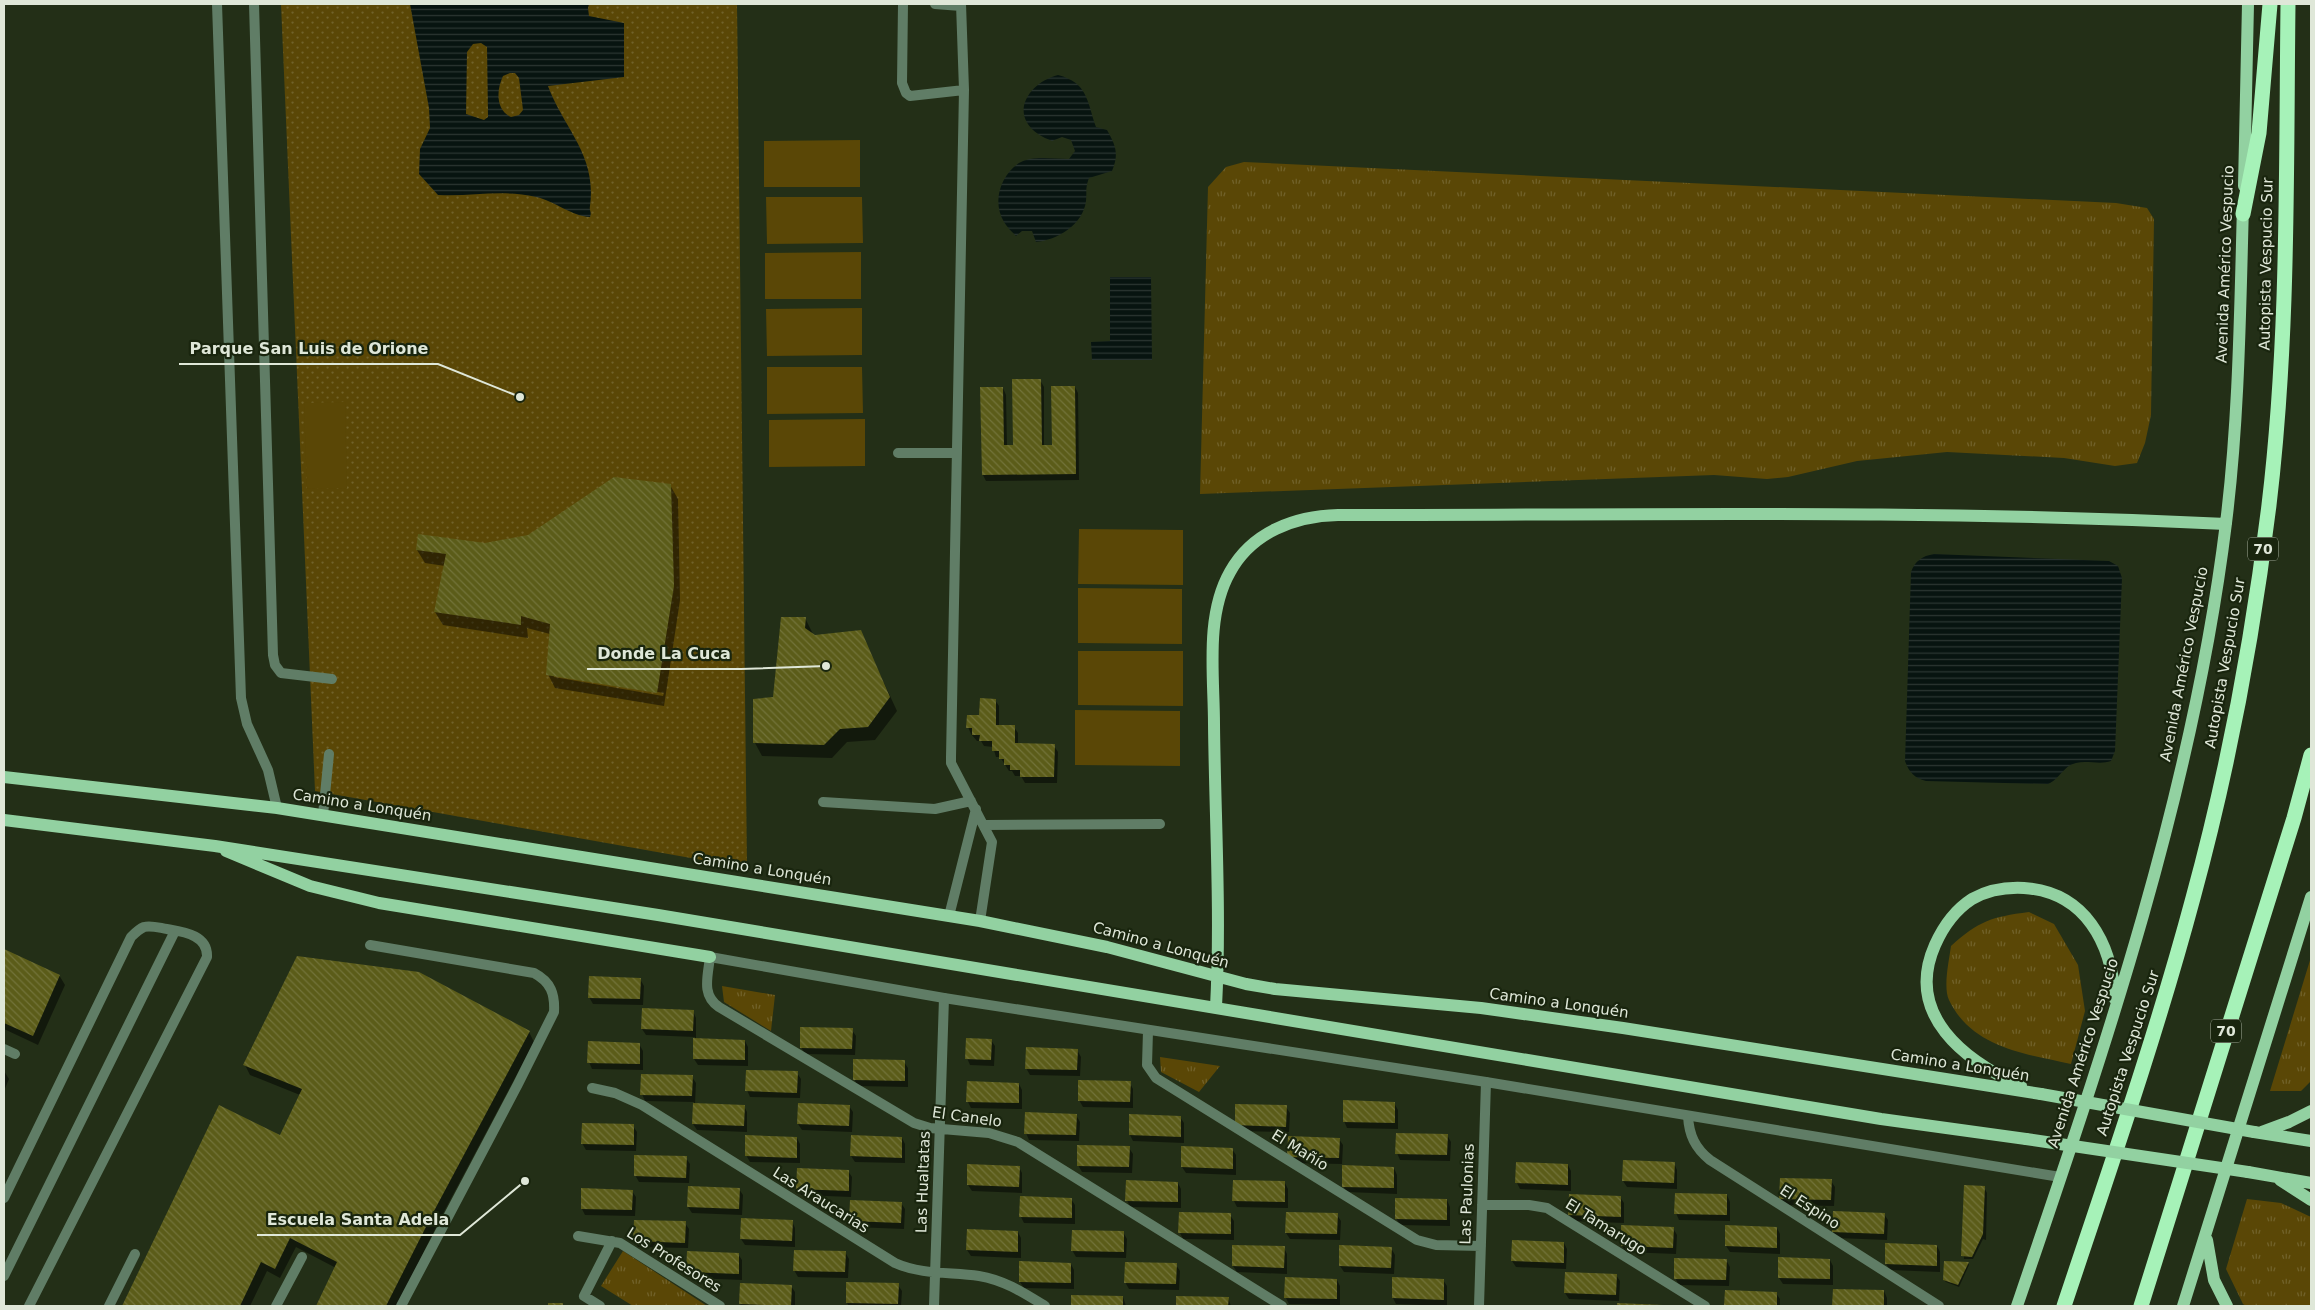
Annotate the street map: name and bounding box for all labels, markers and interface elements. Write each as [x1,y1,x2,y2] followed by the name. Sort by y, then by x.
[2213,165,2237,363] street label: Avenida Américo Vespucio
[2255,177,2277,351] street label: Autopista Vespucio Sur
[179,333,438,364] callout: Parque San Luis de Orione
[190,339,429,358] text: Parque San Luis de Orione
[2248,538,2278,560] road number: 70
[2156,565,2212,763] street label: Avenida Américo Vespucio
[2201,575,2249,750] street label: Autopista Vespucio Sur
[587,638,741,669] callout: Donde La Cuca
[597,644,731,663] text: Donde La Cuca
[291,785,433,825] street label: Camino a Lonquén
[691,849,833,889] street label: Camino a Lonquén
[1091,918,1231,972] street label: Camino a Lonquén
[2044,956,2122,1150] street label: Avenida Américo Vespucio
[2093,967,2164,1138] street label: Autopista Vespucio Sur
[1488,984,1630,1022] street label: Camino a Lonquén
[2211,1019,2241,1042] road number: 70
[1889,1045,2031,1085] street label: Camino a Lonquén
[931,1103,1003,1131] street label: El Canelo
[1268,1126,1332,1174] street label: El Mañío
[912,1130,934,1233] street label: Las Hualtatas
[1456,1143,1478,1245] street label: Las Paulonias
[770,1163,873,1237] street label: Las Araucarias
[1777,1181,1843,1233] street label: El Espino
[1562,1195,1650,1259] street label: El Tamarugo
[257,1204,460,1235] callout: Escuela Santa Adela
[267,1210,449,1229] text: Escuela Santa Adela
[623,1224,725,1296] street label: Los Profesores

